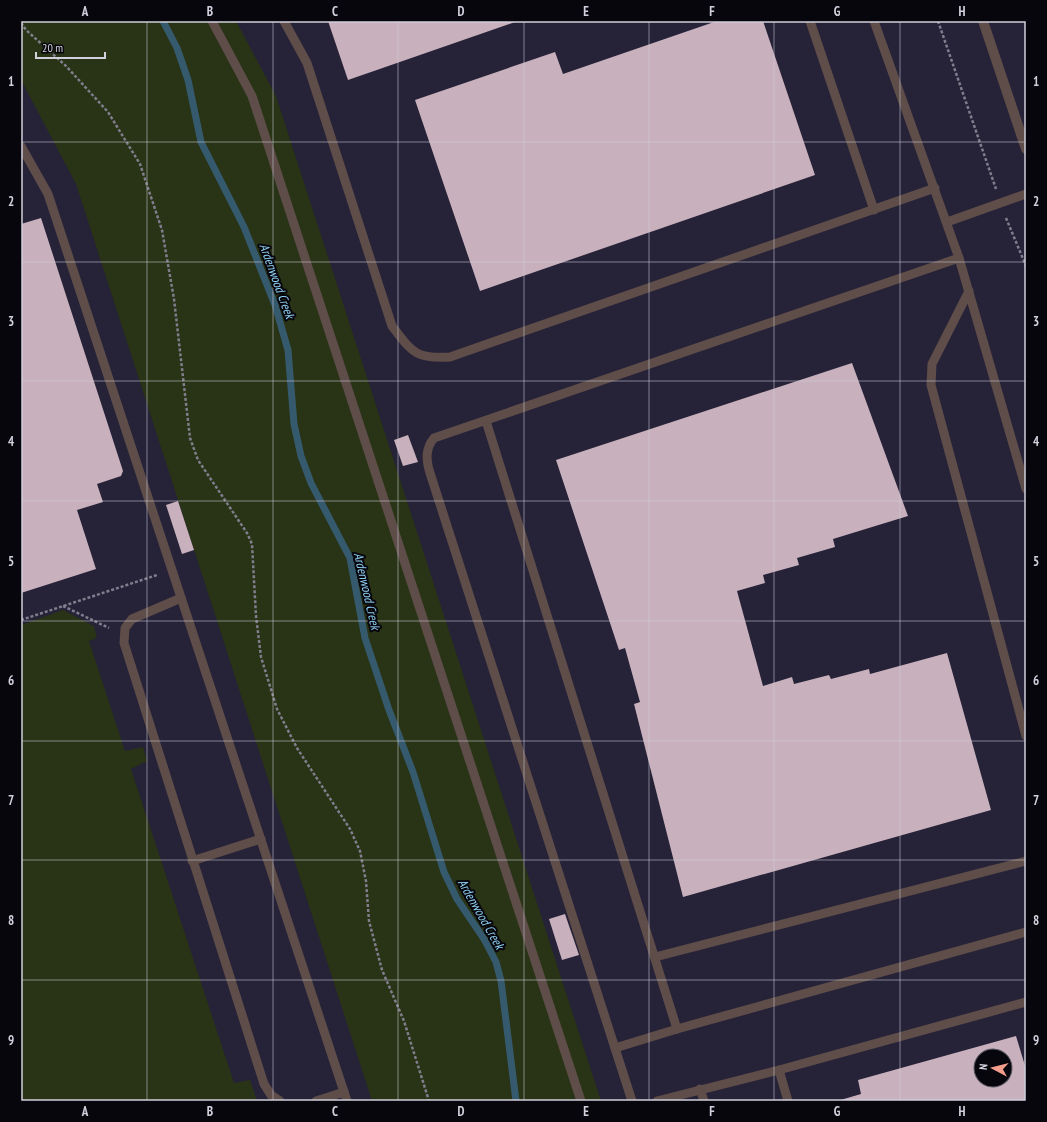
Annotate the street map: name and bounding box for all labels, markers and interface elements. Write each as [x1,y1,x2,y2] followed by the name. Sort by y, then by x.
[81,3,89,20] text: A
[207,3,213,20] text: B
[332,3,338,20] text: C
[458,3,465,20] text: D
[583,3,589,20] text: E
[709,3,715,20] text: F
[834,3,841,20] text: G
[959,3,966,20] text: H
[36,34,105,60] scale bar
[42,40,63,55] text: 20 m
[8,73,14,90] text: 1
[1033,73,1039,90] text: 1
[8,193,14,210] text: 2
[1033,193,1039,210] text: 2
[256,241,299,323] water label: Ardenwood Creek
[8,313,14,330] text: 3
[1033,313,1039,330] text: 3
[8,433,15,450] text: 4
[1033,433,1040,450] text: 4
[350,551,385,633] water label: Ardenwood Creek
[8,553,14,570] text: 5
[1033,553,1039,570] text: 5
[8,672,14,689] text: 6
[1033,672,1039,689] text: 6
[8,792,14,809] text: 7
[1033,792,1039,809] text: 7
[454,876,509,954] water label: Ardenwood Creek
[8,912,14,929] text: 8
[1033,912,1039,929] text: 8
[8,1032,14,1049] text: 9
[1033,1032,1039,1049] text: 9
[973,1048,1013,1088] north arrow
[976,1063,990,1071] text: N
[81,1103,89,1120] text: A
[207,1103,213,1120] text: B
[332,1103,338,1120] text: C
[458,1103,465,1120] text: D
[583,1103,589,1120] text: E
[709,1103,715,1120] text: F
[834,1103,841,1120] text: G
[959,1103,966,1120] text: H

